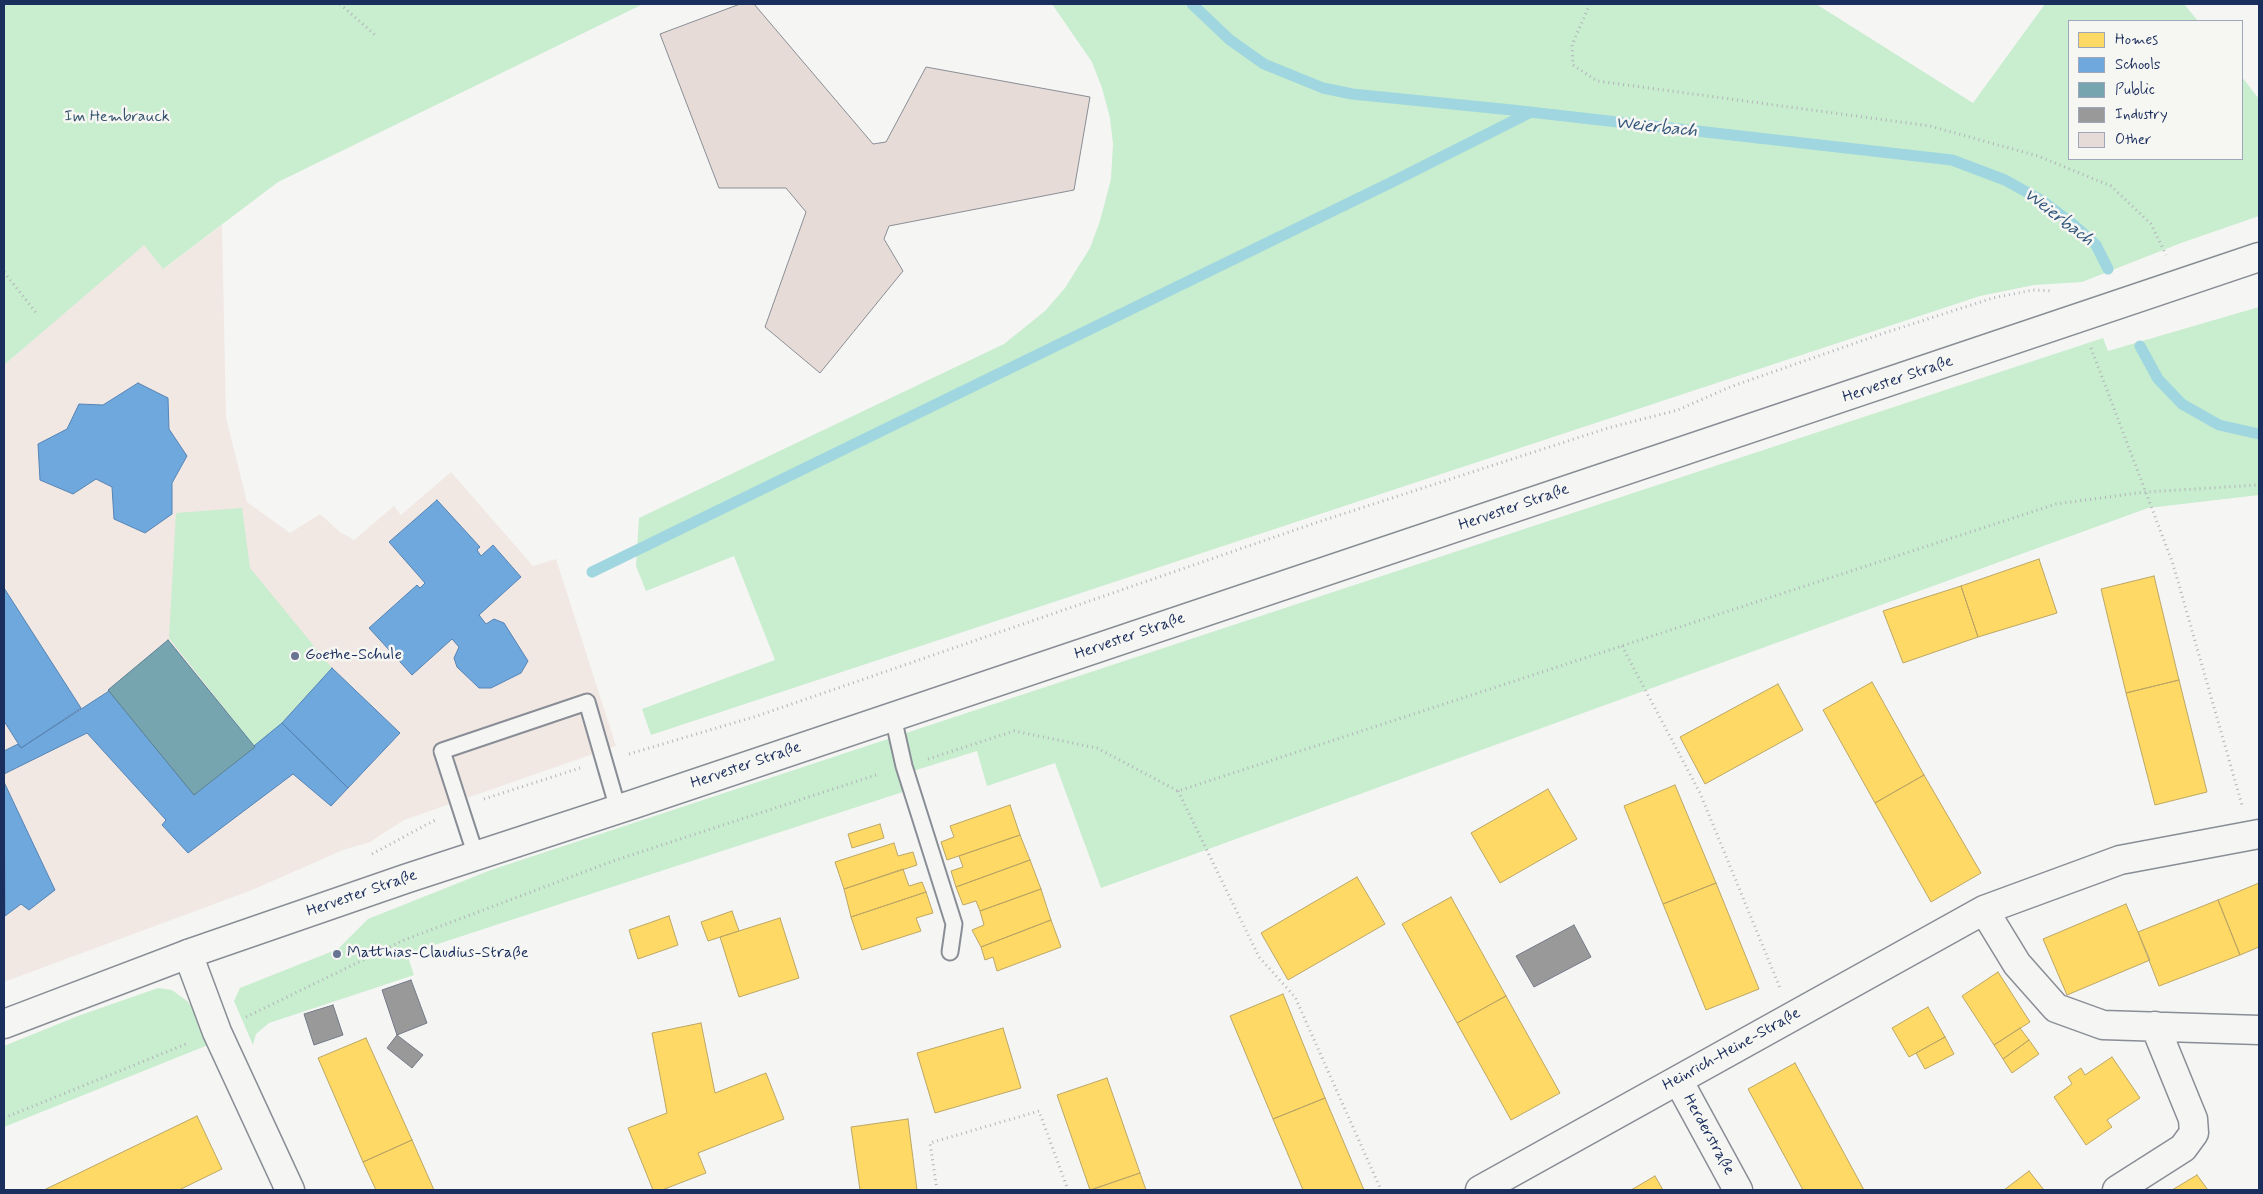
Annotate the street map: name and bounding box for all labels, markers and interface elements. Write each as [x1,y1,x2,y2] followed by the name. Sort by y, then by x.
[2068,20,2243,160] legend
[2115,30,2158,50] text: Homes
[2115,55,2161,75] text: Schools
[2115,80,2155,100] text: Public
[2115,105,2168,125] text: Industry
[64,108,170,128] park label: Im Hembrauck
[1614,113,1698,143] water label: Weierbach
[2115,130,2151,150] text: Other
[2019,185,2097,251] water label: Weierbach
[1840,352,1956,408] street label: Hervester Straße
[1456,480,1572,536] street label: Hervester Straße
[1072,609,1188,665] street label: Hervester Straße
[305,646,402,666] place label: Goethe-Schule
[289,650,301,662] marker: Goethe-Schule
[688,738,804,794] street label: Hervester Straße
[304,866,420,922] street label: Hervester Straße
[347,944,529,964] place label: Matthias-Claudius-Straße
[331,948,343,960] marker: Matthias-Claudius-Straße
[1660,1004,1804,1096] street label: Heinrich-Heine-Straße
[1678,1091,1738,1179] street label: Herderstraße

